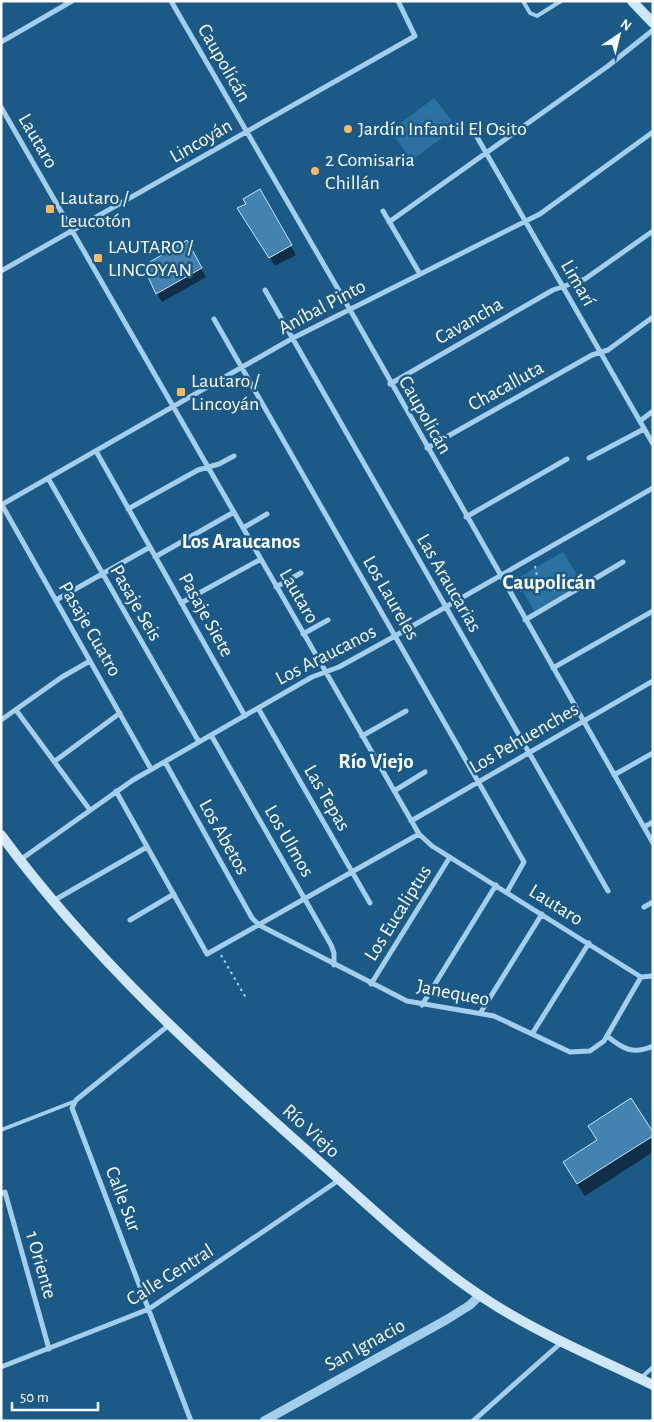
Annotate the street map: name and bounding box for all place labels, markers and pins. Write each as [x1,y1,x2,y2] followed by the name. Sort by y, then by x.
[358,119,527,139] place label: Jardín Infantil El Osito
[342,123,354,135] marker: Jardín Infantil El Osito
[325,150,415,193] place label: 2 Comisaria Chillán
[309,165,321,177] marker: 2 Comisaria Chillán
[60,188,131,231] place label: Lautaro / Leucotón
[44,203,56,215] marker: Lautaro / Leucotón
[108,237,193,280] place label: LAUTARO / LINCOYAN
[92,252,104,264] marker: LAUTARO / LINCOYAN
[191,371,260,414] place label: Lautaro / Lincoyán
[175,386,187,398] marker: Lautaro / Lincoyán

